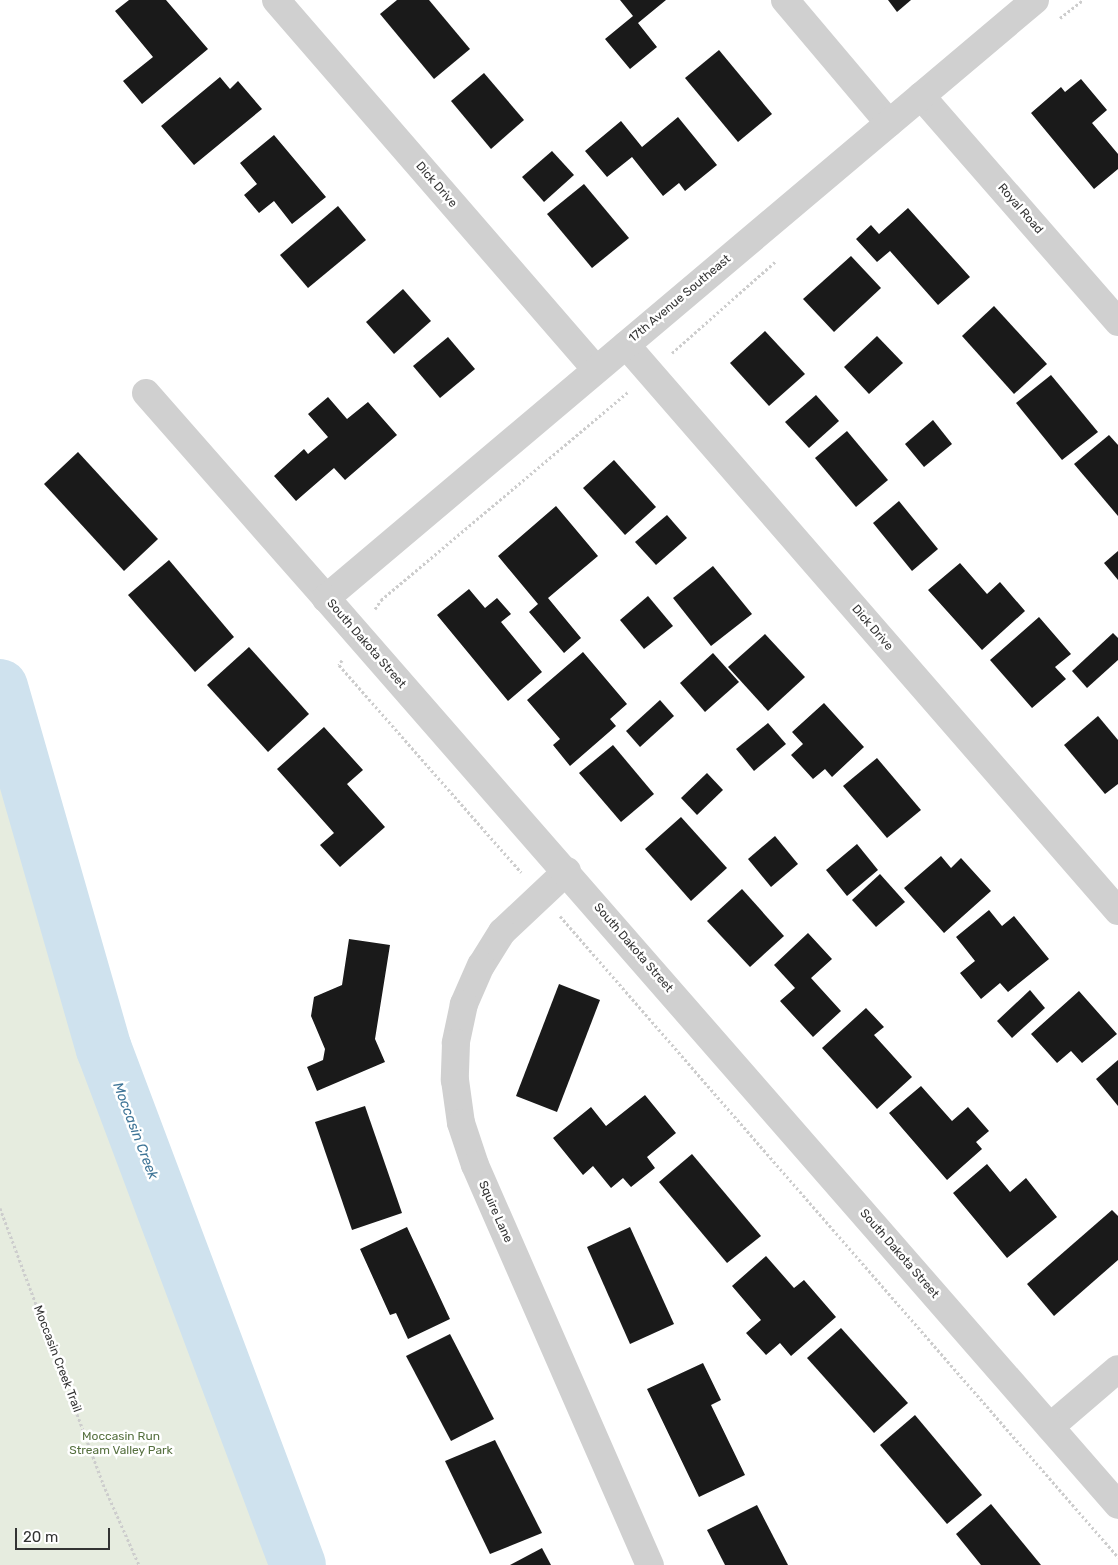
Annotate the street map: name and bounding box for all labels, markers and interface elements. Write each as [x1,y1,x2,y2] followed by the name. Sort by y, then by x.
[412,159,460,211] street label: Dick Drive
[994,181,1046,237] street label: Royal Road
[626,252,734,346] street label: 17th Avenue Southeast
[323,597,409,691] street label: South Dakota Street
[848,602,896,654] street label: Dick Drive
[590,901,676,995] street label: South Dakota Street
[109,1080,161,1182] water label: Moccasin Creek
[475,1179,515,1245] street label: Squire Lane
[856,1207,942,1301] street label: South Dakota Street
[30,1303,84,1415] street label: Moccasin Creek Trail
[69,1430,173,1458] park label: Moccasin Run Stream Valley Park
[18,1518,112,1550] scale bar
[23,1528,58,1546] text: 20 m

